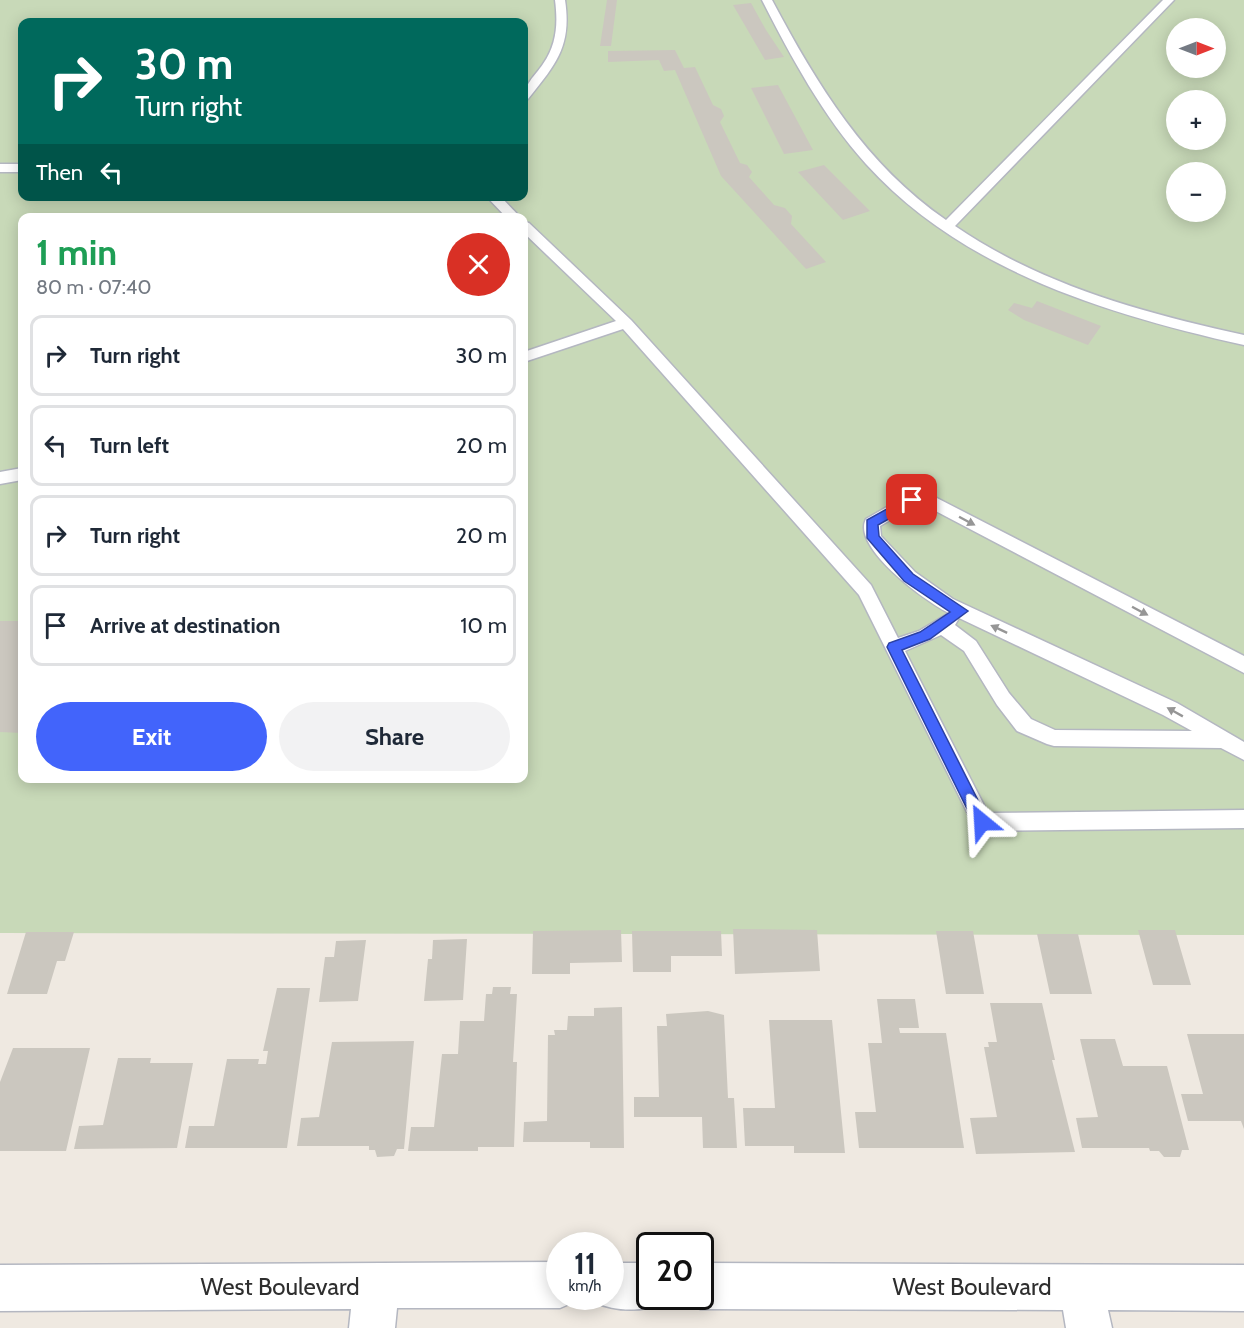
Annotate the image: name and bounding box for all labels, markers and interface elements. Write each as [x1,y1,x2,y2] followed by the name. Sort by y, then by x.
[1166,18,1226,78] north arrow
[1166,18,1226,222] map controls
[135,38,233,90] text: 30 m
[36,42,114,120] icon: right
[135,90,242,123] text: Turn right
[1166,90,1226,150] button: +
[95,156,128,189] icon: left
[36,159,83,186] text: Then
[1166,162,1226,222] button: −
[36,230,117,274] text: 1 min
[447,233,510,296] button: close
[36,275,151,299] text: 80 m · 07:40
[39,339,72,372] icon: right
[90,342,180,369] text: Turn right
[455,342,507,369] text: 30 m
[39,429,72,462] icon: left
[90,432,169,459] text: Turn left
[456,432,507,459] text: 20 m
[886,474,937,525] pin
[895,483,928,516] icon: arrive
[959,516,976,525] one-way arrow
[39,519,72,552] icon: right
[90,522,180,549] text: Turn right
[456,522,507,549] text: 20 m
[1132,606,1149,616] one-way arrow
[39,609,72,642] icon: arrive
[90,612,280,639] text: Arrive at destination
[460,612,507,639] text: 10 m
[990,624,1007,633] one-way arrow
[36,702,267,771] button: Exit
[279,702,510,771] button: Share
[1166,707,1183,717] one-way arrow
[950,790,1014,854] position arrow
[636,1232,714,1310] speed limit sign: 20
[574,1245,596,1282] text: 11
[200,1272,360,1301] street label: West Boulevard
[892,1272,1052,1301] street label: West Boulevard
[569,1277,601,1295] text: km/h

